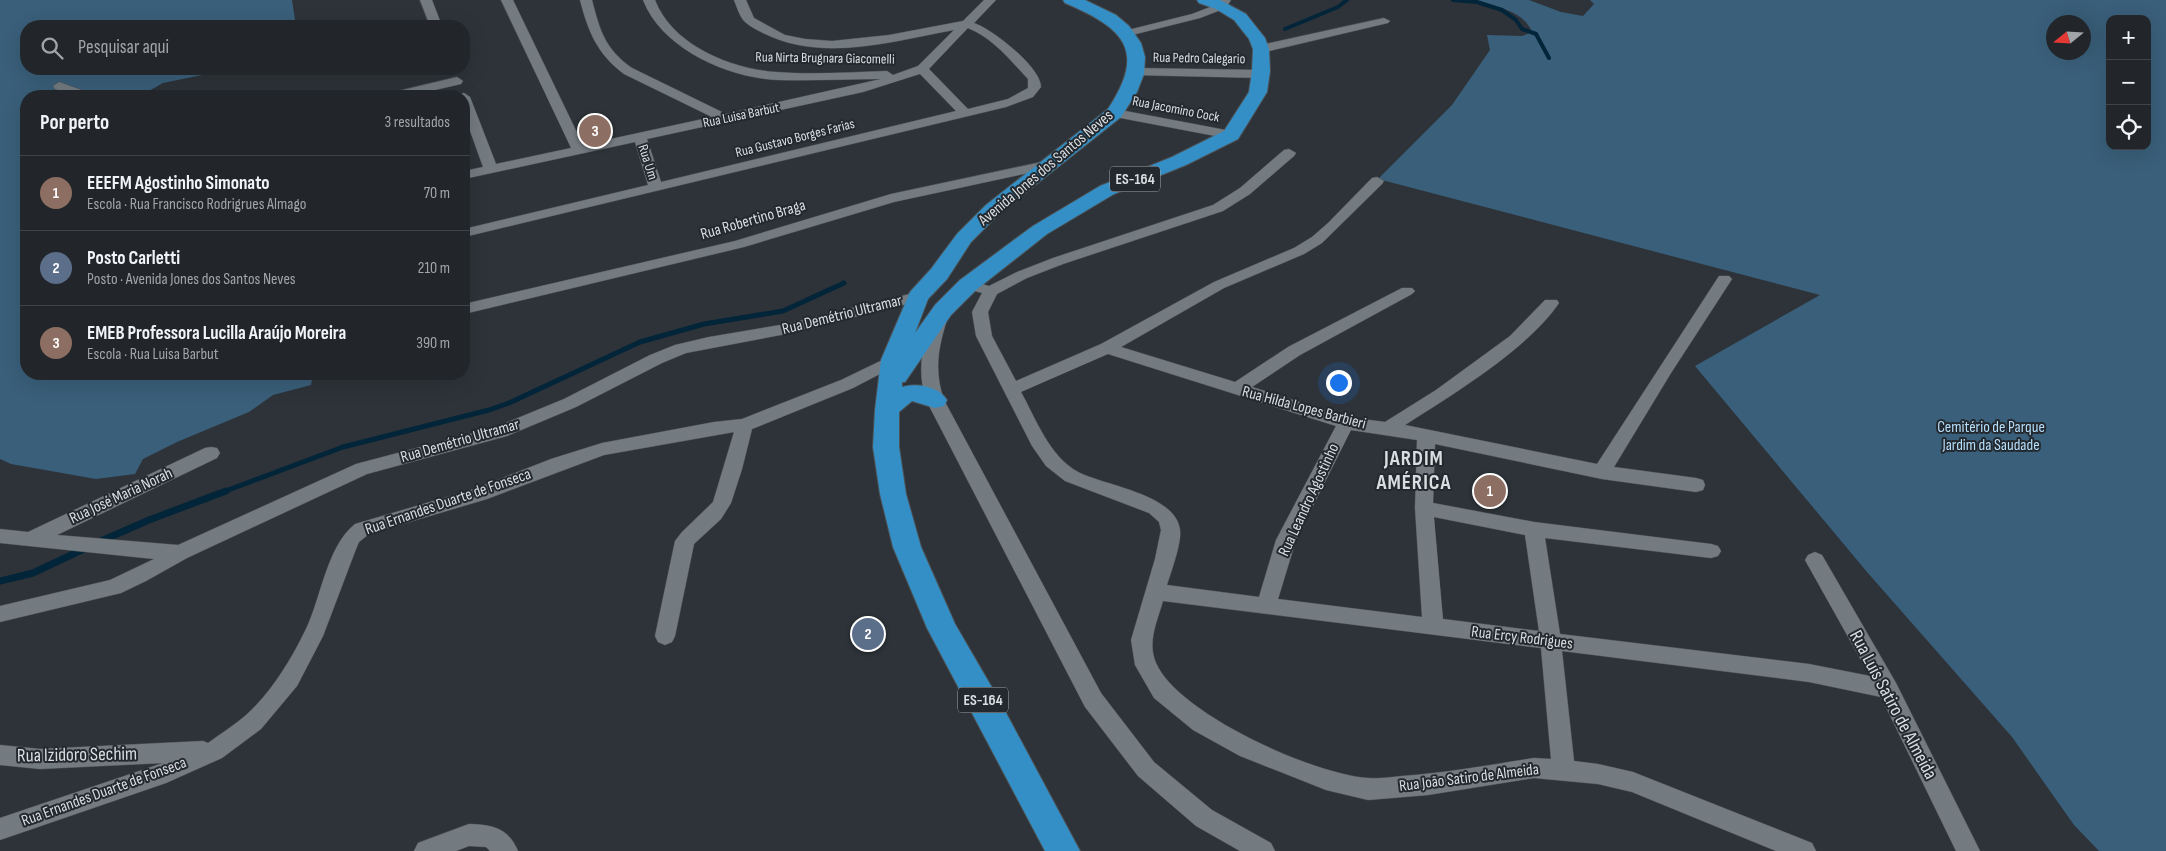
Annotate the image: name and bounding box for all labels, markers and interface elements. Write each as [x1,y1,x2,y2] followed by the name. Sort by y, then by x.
[2046,15,2091,60] north arrow
[2106,15,2151,150] map controls
[2106,15,2151,60] button: +
[20,20,470,75] search box
[38,34,66,62] icon: search
[78,36,169,59] text: Pesquisar aqui
[755,48,895,68] street label: Rua Nirta Brugnara Giacomelli
[1153,49,1246,67] street label: Rua Pedro Calegario
[2106,60,2151,105] button: −
[1131,92,1222,126] street label: Rua Jacomino Cock
[701,99,781,131] street label: Rua Luisa Barbut
[2106,105,2151,150] button: locate
[974,106,1117,230] street label: Avenida Jones dos Santos Neves
[40,110,109,135] text: Por perto
[579,112,611,150] pin: 3
[385,113,450,132] text: 3 resultados
[734,115,856,161] street label: Rua Gustavo Borges Farias
[634,142,662,182] street label: Rua Um
[1110,166,1160,192] road number: ES-164
[87,172,270,195] text: EEEFM Agostinho Simonato
[53,184,59,203] text: 1
[424,184,450,203] text: 70 m
[87,195,306,214] text: Escola · Rua Francisco Rodrigrues Almago
[698,196,808,244] street label: Rua Robertino Braga
[87,247,180,270] text: Posto Carletti
[52,259,60,278] text: 2
[418,259,450,278] text: 210 m
[87,270,296,289] text: Posto · Avenida Jones dos Santos Neves
[780,291,904,339] street label: Rua Demétrio Ultramar
[87,322,346,345] text: EMEB Professora Lucilla Araújo Moreira
[52,334,60,353] text: 3
[416,334,450,353] text: 390 m
[87,345,219,364] text: Escola · Rua Luisa Barbut
[1326,370,1352,396] your location
[1240,382,1368,434] street label: Rua Hilda Lopes Barbieri
[398,415,522,467] street label: Rua Demétrio Ultramar
[1937,418,2045,455] park label: Cemitério de Parque Jardim da Saudade
[1275,441,1343,559] street label: Rua Leandro Agostinho
[1375,446,1452,495] district label: JARDIM AMÉRICA
[66,464,176,528] street label: Rua José Maria Norah
[363,465,533,539] street label: Rua Ernandes Duarte de Fonseca
[1474,472,1506,510] pin: 1
[852,615,884,653] pin: 2
[1470,622,1574,654] street label: Rua Ercy Rodrigues
[1844,627,1942,783] street label: Rua Luís Satiro de Almeida
[958,688,1008,712] road number: ES-164
[17,742,137,768] street label: Rua Izidoro Sechim
[19,753,189,831] street label: Rua Ernandes Duarte de Fonseca
[1398,760,1540,796] street label: Rua João Satiro de Almeida

